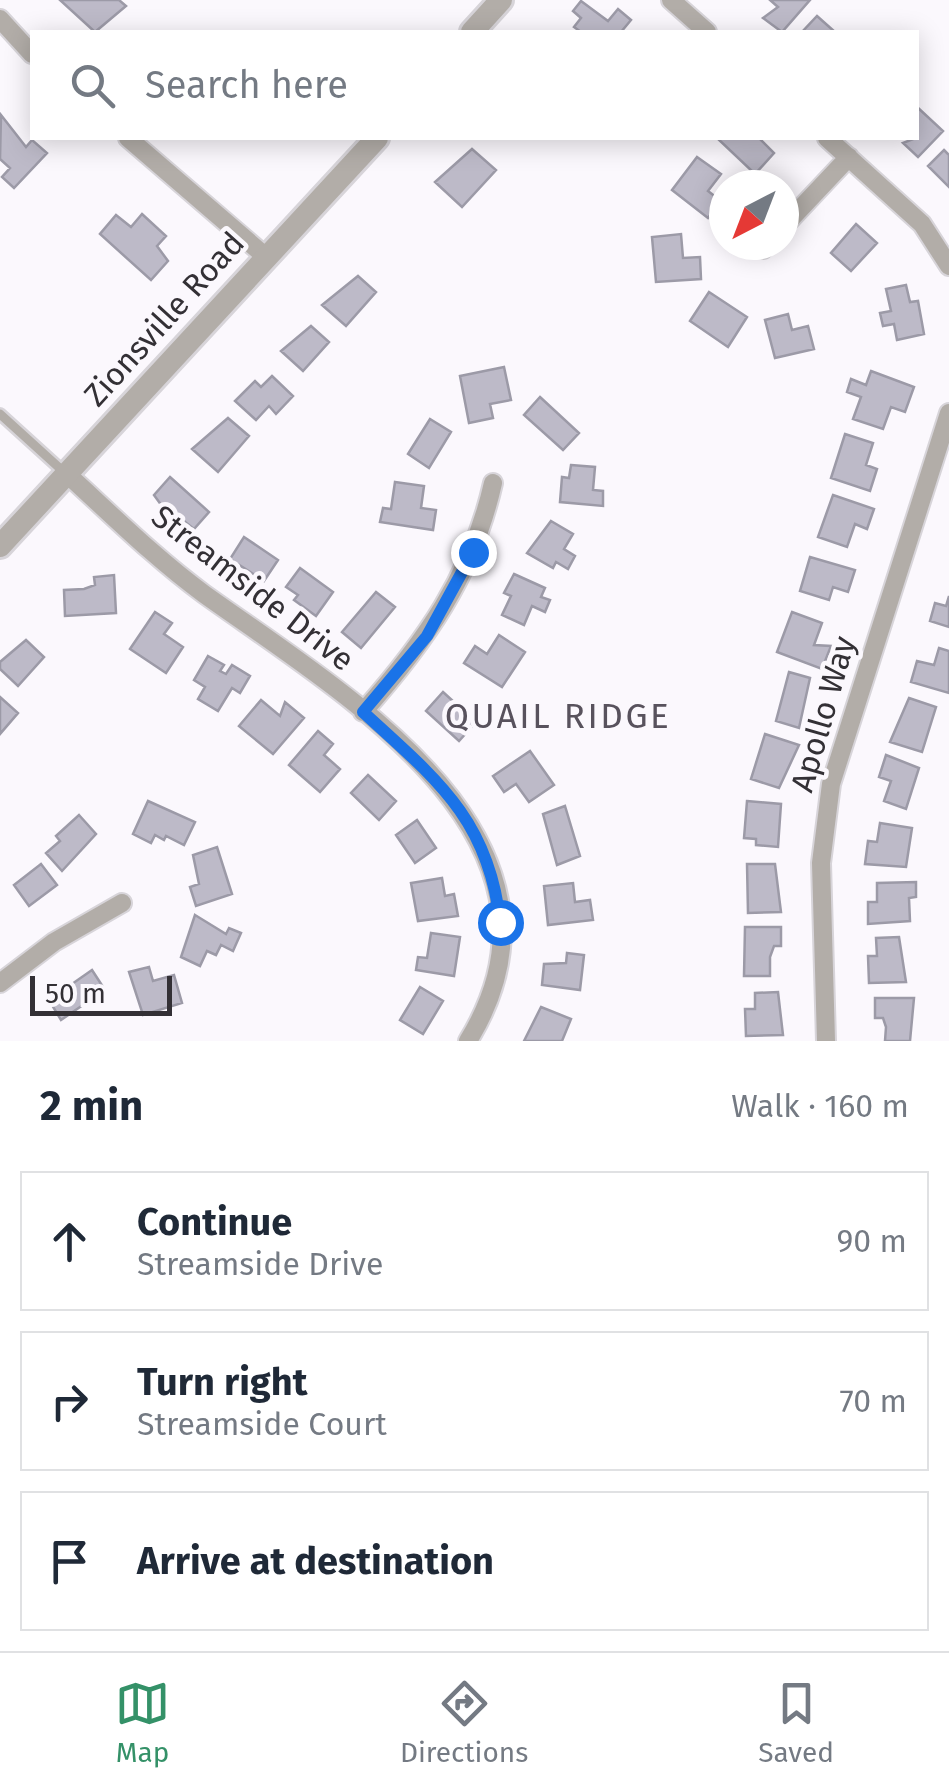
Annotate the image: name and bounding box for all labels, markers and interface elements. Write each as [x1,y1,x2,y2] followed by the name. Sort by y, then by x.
[30,30,919,140] search box
[65,58,120,113] icon: search
[145,62,348,108] text: Search here
[709,170,799,260] north arrow
[76,224,252,414] street label: Zionsville Road
[144,497,362,679] street label: Streamside Drive
[451,530,497,576] route end
[783,632,863,796] street label: Apollo Way
[445,695,671,737] district label: QUAIL RIDGE
[478,900,524,946] route start
[30,971,172,1016] scale bar
[45,977,106,1010] text: 50 m
[40,1081,143,1131] text: 2 min
[731,1087,909,1125] text: Walk · 160 m
[137,1199,292,1245] text: Continue
[42,1214,97,1269] icon: ahead
[836,1222,907,1260] text: 90 m
[137,1245,383,1283] text: Streamside Drive
[137,1359,307,1405] text: Turn right
[42,1374,97,1429] icon: right
[839,1382,907,1420] text: 70 m
[137,1405,387,1443] text: Streamside Court
[42,1534,97,1589] icon: arrive
[137,1538,494,1584] text: Arrive at destination
[115,1676,170,1769] tab: Map
[400,1676,528,1769] tab: Directions
[758,1676,834,1769] tab: Saved

